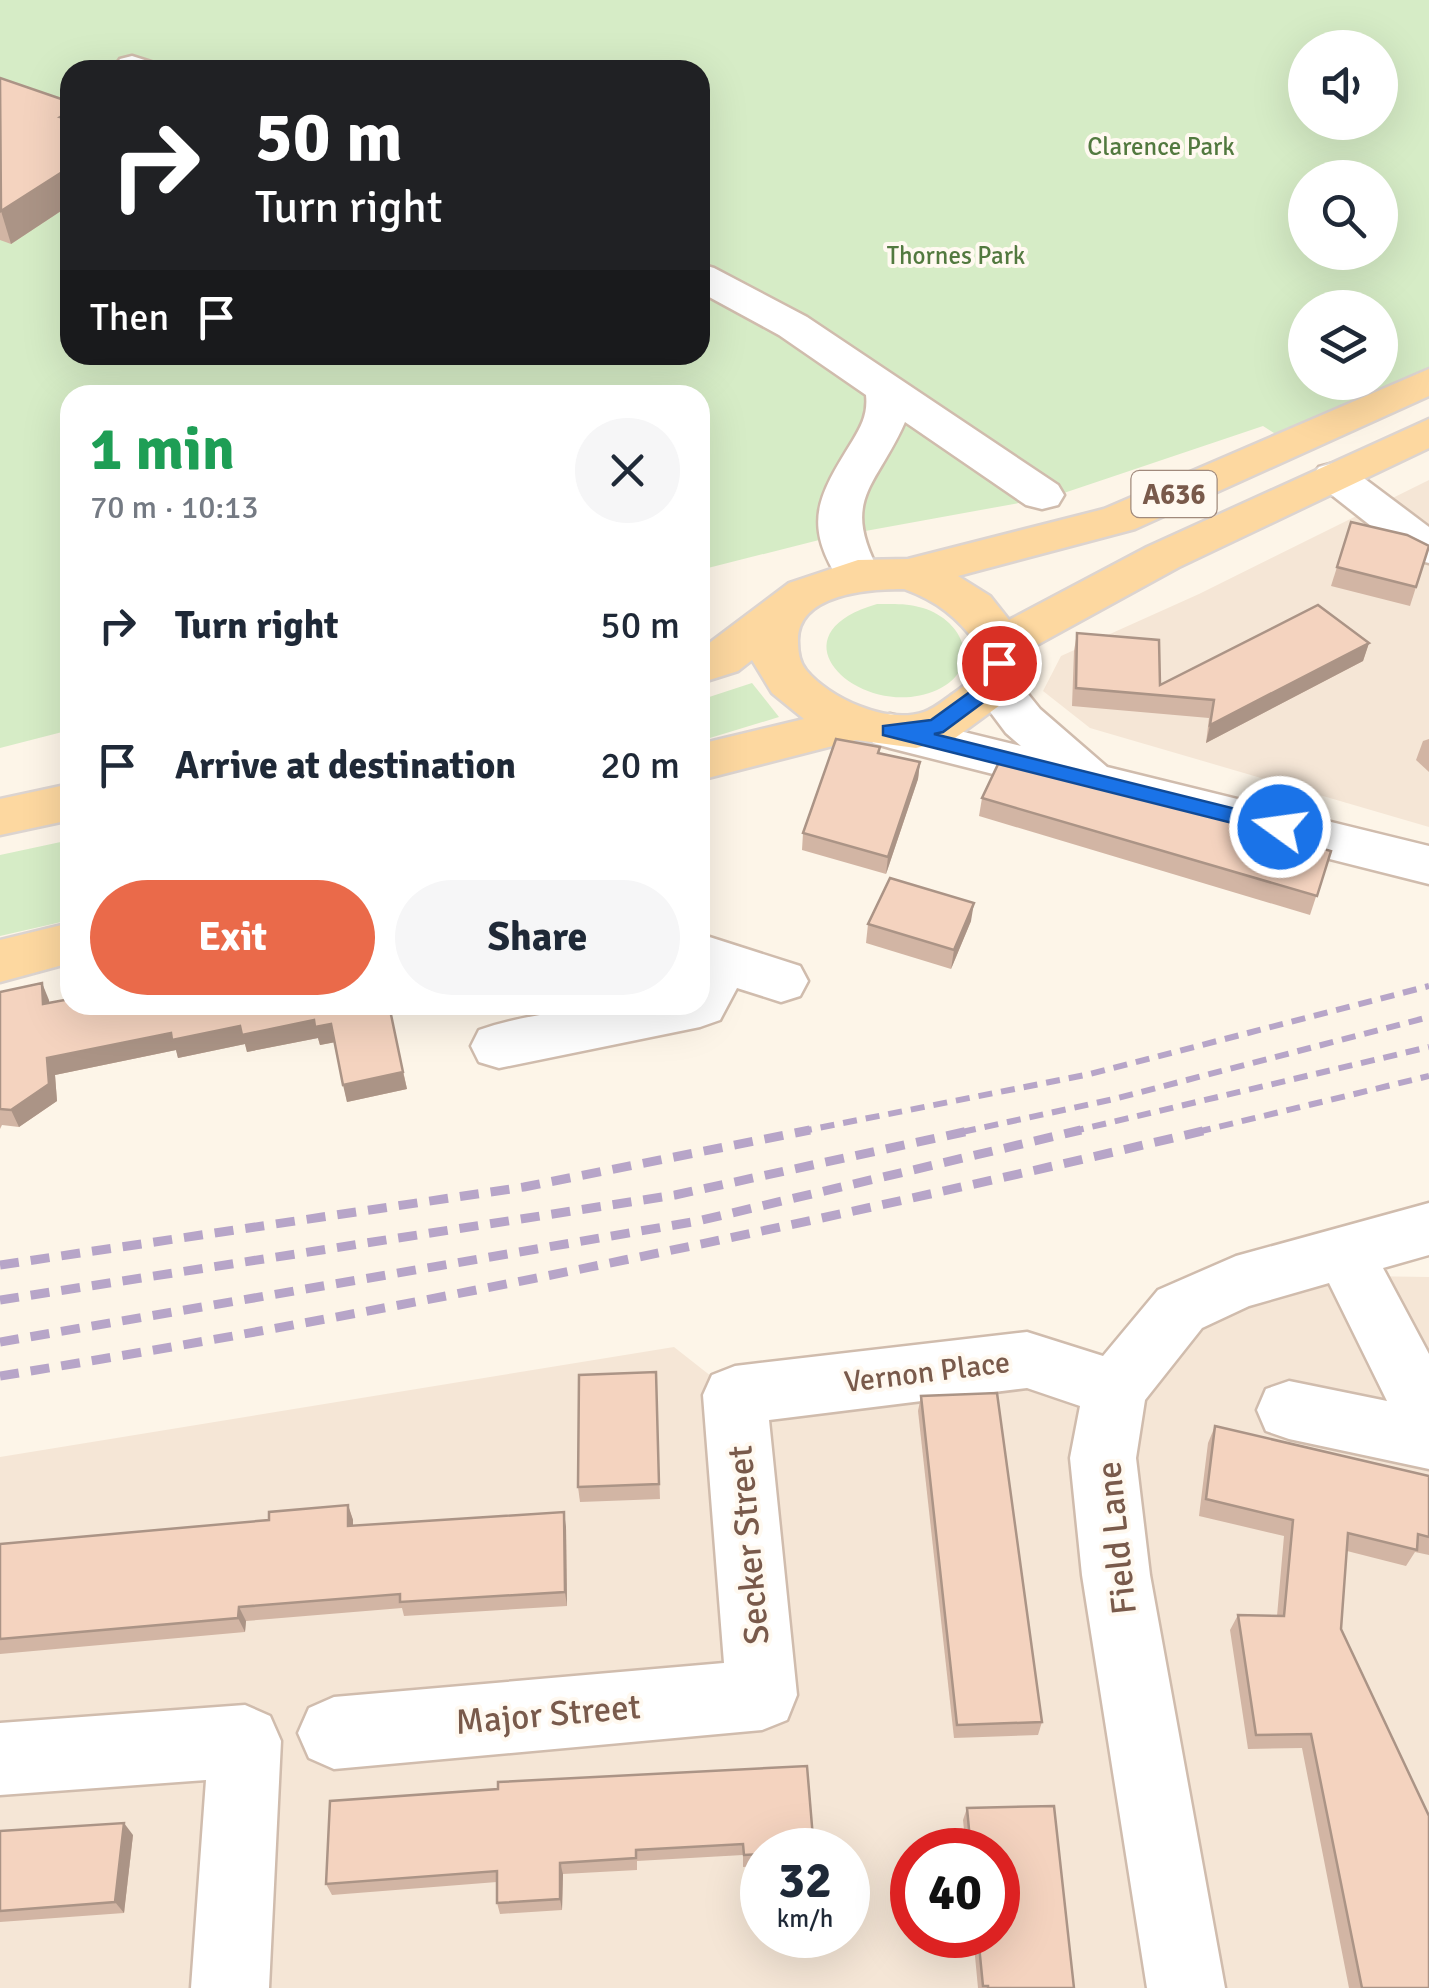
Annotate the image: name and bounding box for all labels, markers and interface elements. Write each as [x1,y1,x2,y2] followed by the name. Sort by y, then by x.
[1288,30,1398,400] map controls
[1288,30,1398,140] button: sound
[255,94,403,180] text: 50 m
[90,100,220,230] icon: right
[1087,131,1235,162] park label: Clarence Park
[1288,160,1398,270] button: search
[255,180,443,235] text: Turn right
[887,240,1026,271] park label: Thornes Park
[189,290,244,345] icon: arrive
[1288,290,1398,400] button: layers
[90,294,169,341] text: Then
[90,413,235,487] text: 1 min
[575,418,680,523] button: close
[1132,471,1216,517] road number: A636
[90,488,259,527] text: 70 m · 10:13
[90,598,145,653] icon: right
[175,602,339,649] text: Turn right
[600,602,680,649] text: 50 m
[957,621,1042,706] pin
[972,636,1027,691] icon: arrive
[90,738,145,793] icon: arrive
[175,742,516,789] text: Arrive at destination
[600,742,680,789] text: 20 m
[1228,775,1332,879] position arrow
[90,880,375,995] button: Exit
[395,880,680,995] button: Share
[842,1344,1012,1401] street label: Vernon Place
[718,1444,779,1646] street label: Secker Street
[1087,1459,1146,1617] street label: Field Lane
[454,1685,642,1744] street label: Major Street
[890,1828,1020,1958] speed limit sign: 40
[778,1850,832,1912] text: 32
[777,1903,833,1934] text: km/h

